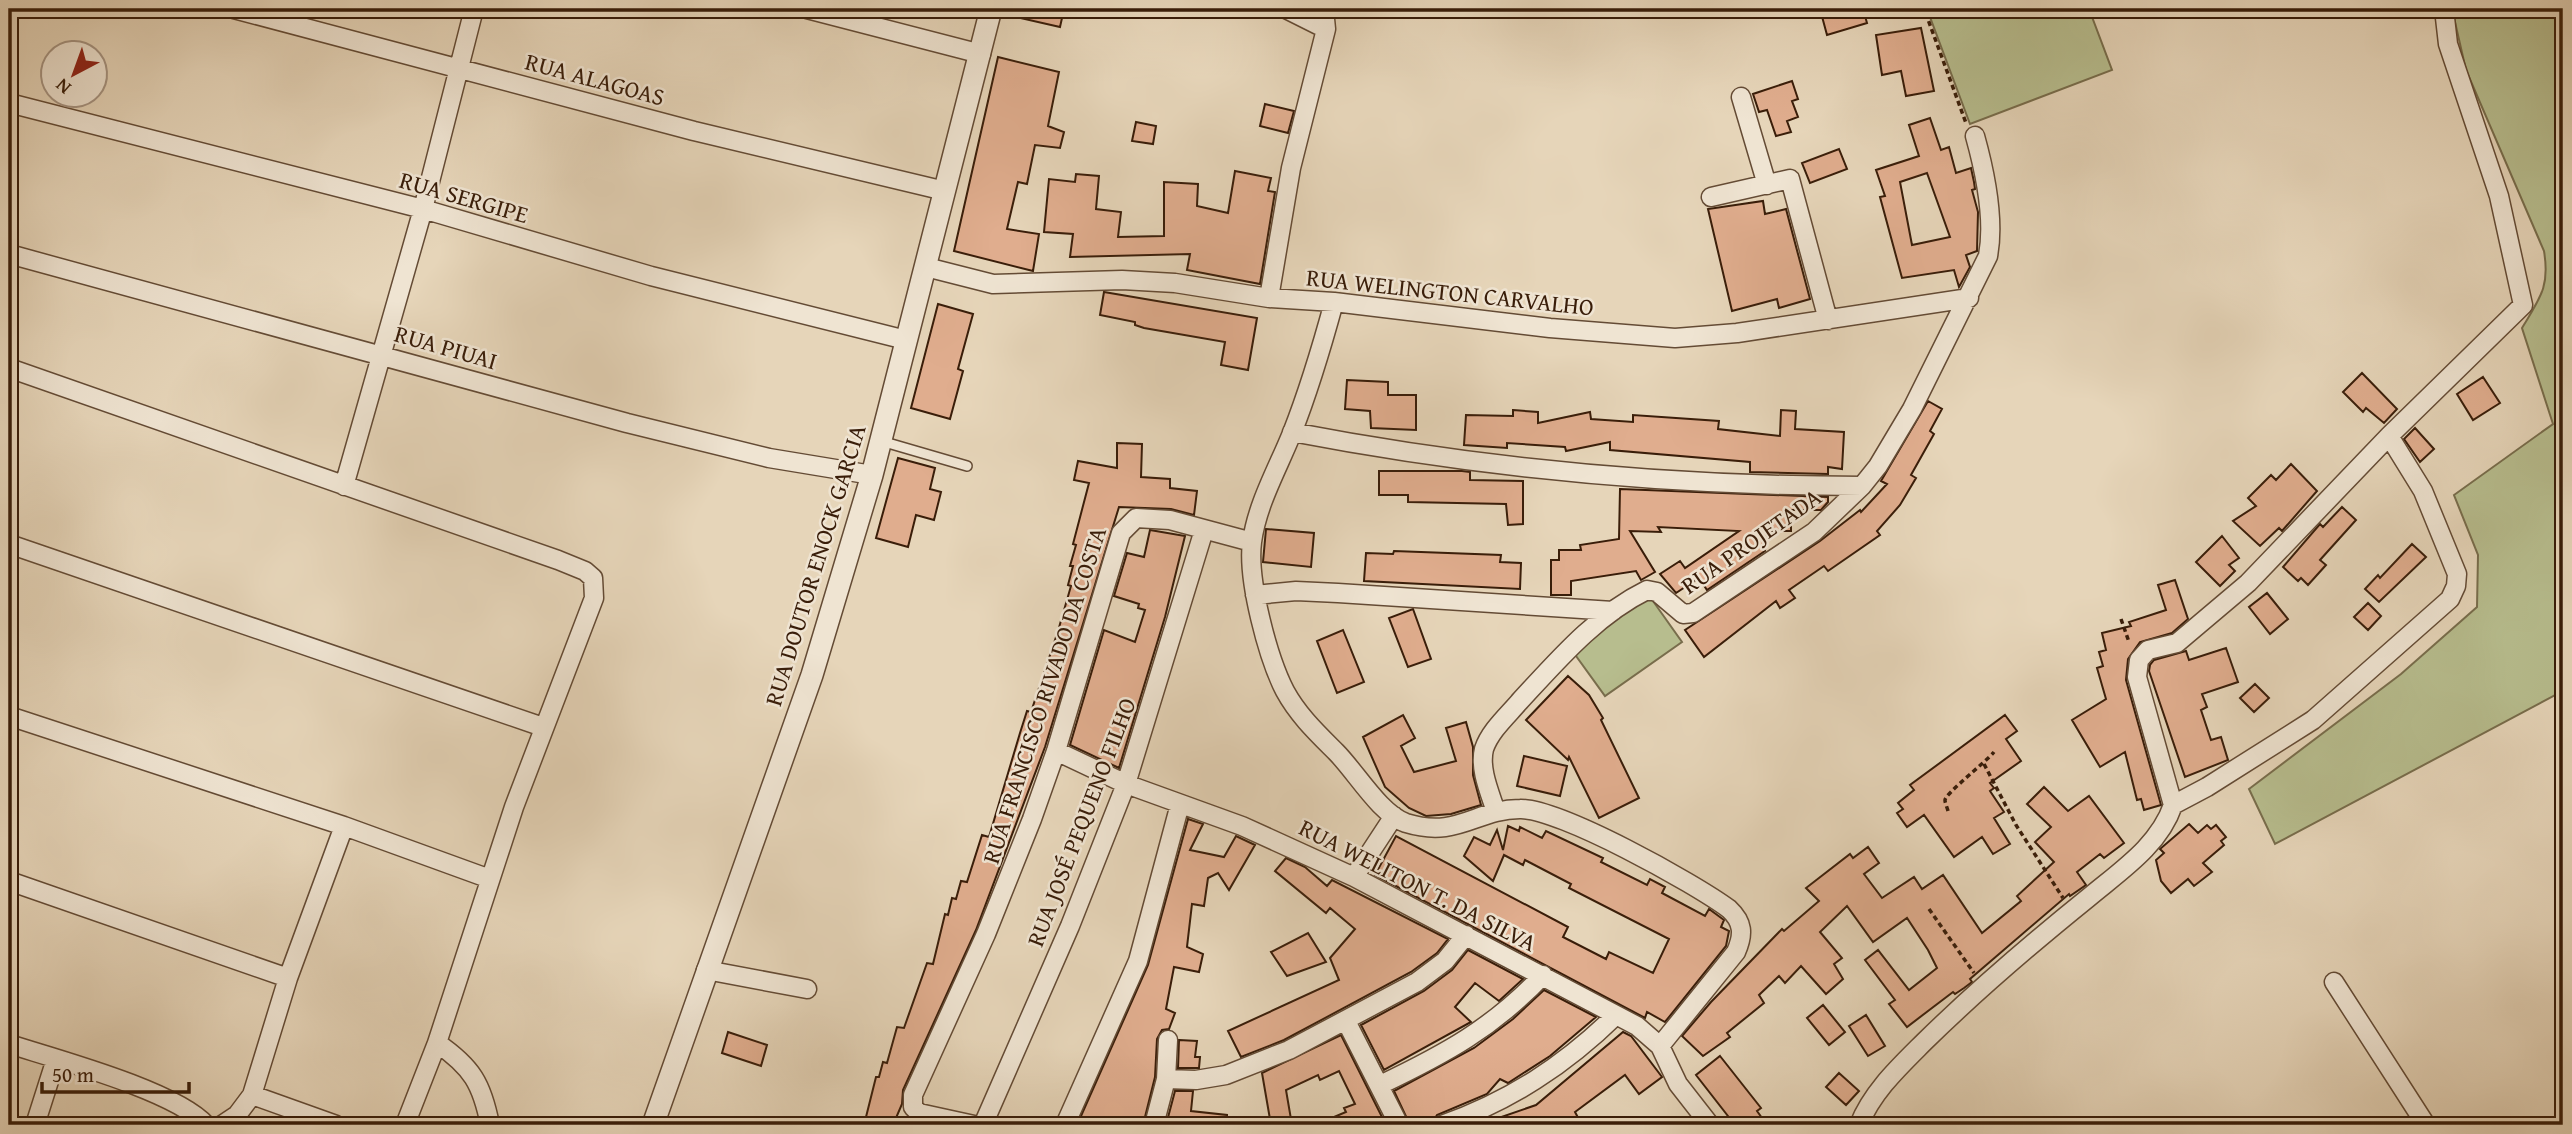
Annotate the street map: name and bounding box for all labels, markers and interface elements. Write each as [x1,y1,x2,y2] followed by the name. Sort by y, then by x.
[38,38,108,108] north arrow
[521,44,669,114] street label: RUA ALAGOAS
[49,72,77,102] text: N
[395,162,533,232] street label: RUA SERGIPE
[1305,260,1595,324] street label: RUA WELINGTON CARVALHO
[391,316,501,378] street label: RUA PIUAI
[755,419,875,710] street label: RUA DOUTOR ENOCK GARCIA
[1674,479,1829,602] street label: RUA PROJETADA
[973,522,1115,868] street label: RUA FRANCISCO RIVADO DA COSTA
[1017,692,1145,952] street label: RUA JOSÉ PEQUENO FILHO
[1293,810,1543,960] street label: RUA WELITON T. DA SILVA
[42,1050,189,1094] scale bar
[52,1059,94,1090] text: 50 m

